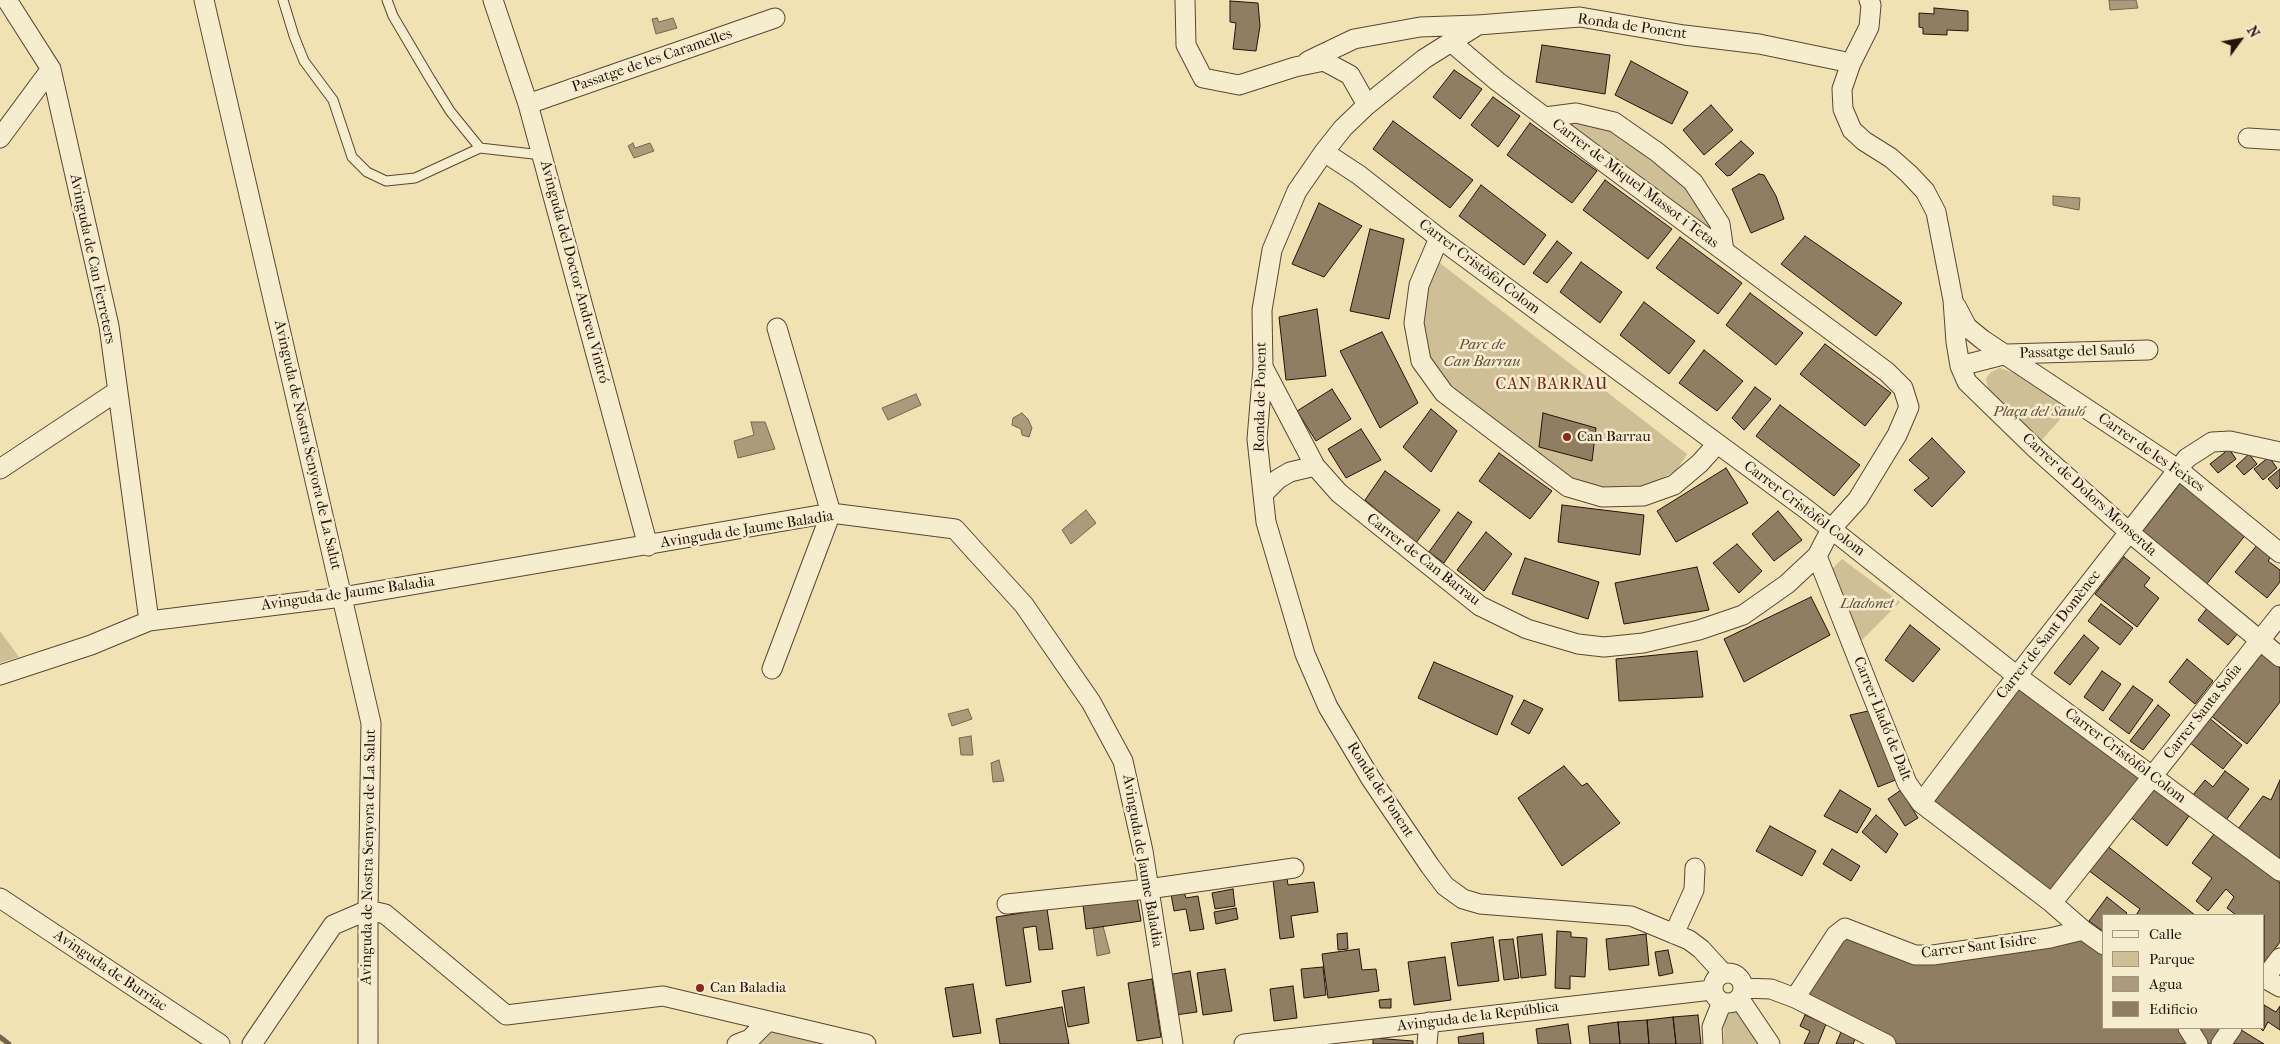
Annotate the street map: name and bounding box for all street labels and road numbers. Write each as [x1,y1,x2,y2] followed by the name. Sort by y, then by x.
[1576,10,1688,44] street label: Ronda de Ponent
[570,25,734,97] street label: Passatge de les Caramelles
[1548,115,1722,253] street label: Carrer de Miquel Massot i Tetas
[536,159,612,385] street label: Avinguda del Doctor Andreu Vintró
[65,173,119,345] street label: Avinguda de Can Ferreters
[1415,216,1543,318] street label: Carrer Cristòfol Colom
[269,318,345,572] street label: Avinguda de Nostra Senyora de La Salut
[2019,341,2135,363] street label: Passatge del Sauló
[1251,342,1271,452] street label: Ronda de Ponent
[2094,409,2208,497] street label: Carrer de les Feixes
[2018,430,2160,560] street label: Carrer de Dolors Monserda
[1740,458,1868,560] street label: Carrer Cristòfol Colom
[659,507,835,553] street label: Avinguda de Jaume Baladia
[1363,510,1483,610] street label: Carrer de Can Barrau
[1993,567,2105,703] street label: Carrer de Sant Domènec
[260,573,436,615] street label: Avinguda de Jaume Baladia
[1849,654,1915,784] street label: Carrer Lladó de Dalt
[2160,661,2246,763] street label: Carrer Santa Sofia
[2061,705,2189,807] street label: Carrer Cristòfol Colom
[358,729,380,985] street label: Avinguda de Nostra Senyora de La Salut
[1342,739,1418,841] street label: Ronda de Ponent
[1118,773,1166,949] street label: Avinguda de Jaume Baladia
[50,926,170,1016] street label: Avinguda de Burriac
[1920,931,2038,963] street label: Carrer Sant Isidre
[1396,998,1560,1036] street label: Avinguda de la República

